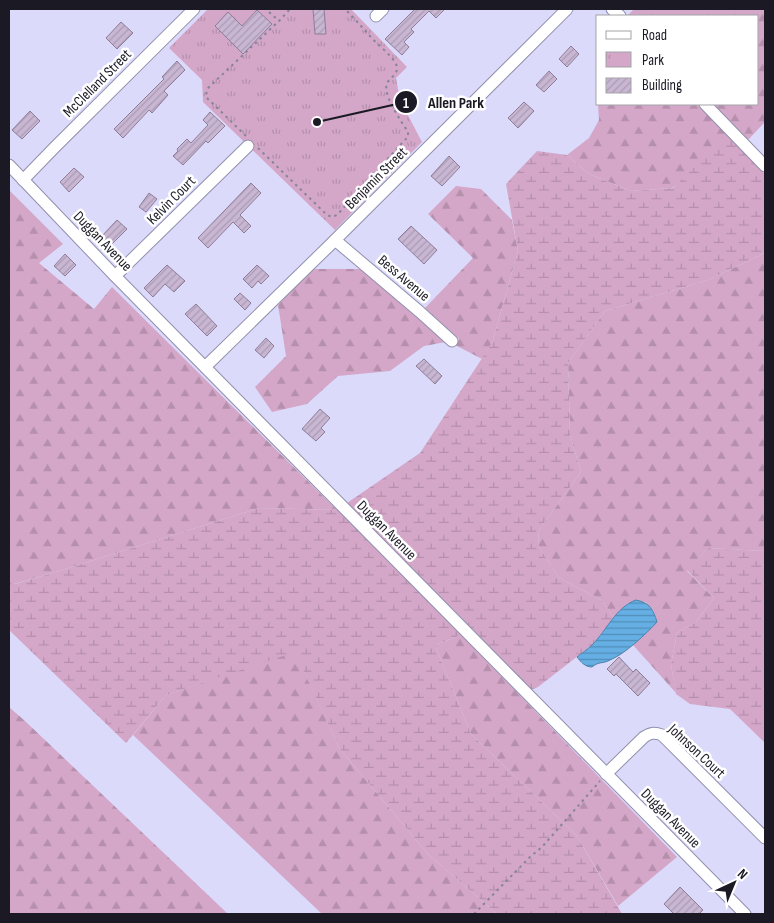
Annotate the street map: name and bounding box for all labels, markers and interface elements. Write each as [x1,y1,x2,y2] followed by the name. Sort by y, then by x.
[596,15,759,105] legend
[642,26,667,45] text: Road
[59,45,136,122] street label: McClelland Street
[642,51,664,70] text: Park
[642,76,682,95] text: Building
[393,87,494,118] callout: Allen Park
[403,94,409,113] text: 1
[427,94,484,113] text: Allen Park
[341,143,412,214] street label: Benjamin Street
[143,172,200,229] street label: Kelvin Court
[69,207,136,276] street label: Duggan Avenue
[374,251,434,306] street label: Bess Avenue
[353,497,420,564] street label: Duggan Avenue
[663,719,729,783] street label: Johnson Court
[637,785,704,852] street label: Duggan Avenue
[709,858,759,908] north arrow
[734,865,751,883] text: N

